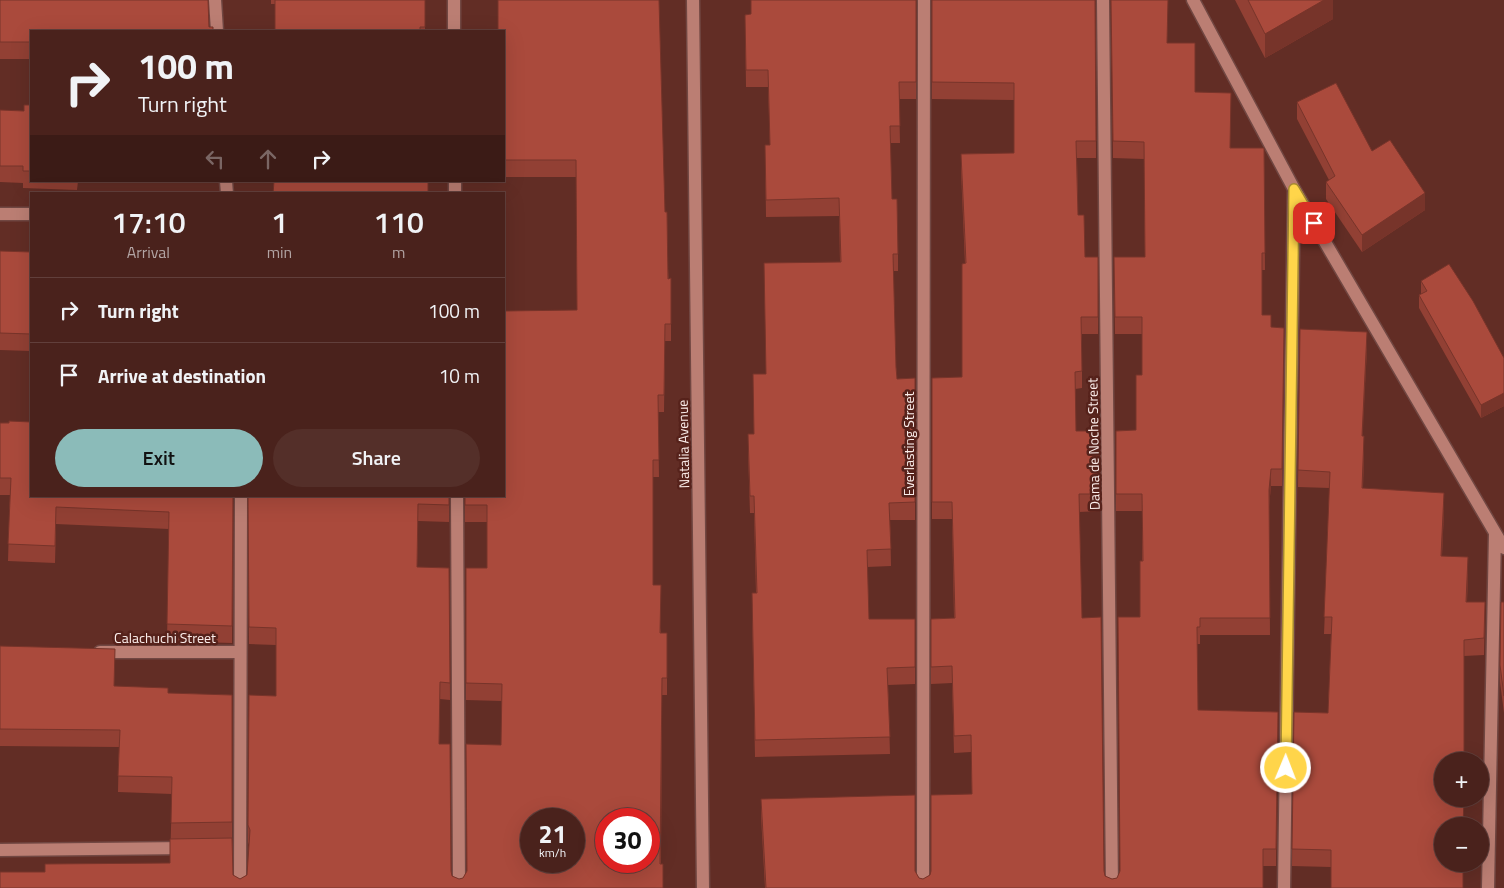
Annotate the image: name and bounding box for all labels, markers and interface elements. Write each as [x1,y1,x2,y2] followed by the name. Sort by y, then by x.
[138,39,234,93] text: 100 m
[55,50,120,115] icon: right
[138,87,227,121] text: Turn right
[201,145,229,173] icon: left
[254,145,282,173] icon: ahead
[307,145,335,173] icon: right
[111,199,186,245] text: 17:10
[271,199,288,245] text: 1
[373,199,424,245] text: 110
[1293,202,1335,244] pin
[1300,209,1328,237] icon: arrive
[127,240,170,264] text: Arrival
[267,240,292,264] text: min
[392,240,405,264] text: m
[55,296,83,324] icon: right
[98,296,179,325] text: Turn right
[428,296,480,325] text: 100 m
[55,361,83,389] icon: arrive
[98,361,266,390] text: Arrive at destination
[439,361,480,390] text: 10 m
[1081,378,1105,510] street label: Dama de Noche Street
[898,392,919,496] street label: Everlasting Street
[672,400,694,488] street label: Natalia Avenue
[55,429,263,487] button: Exit
[273,429,480,487] button: Share
[114,627,216,648] street label: Calachuchi Street
[1259,741,1311,793] position arrow
[1434,752,1489,872] map controls
[1434,752,1489,807] button: +
[595,808,660,873] speed limit sign: 30
[538,815,567,853] text: 21
[1434,817,1489,872] button: −
[539,843,566,862] text: km/h

